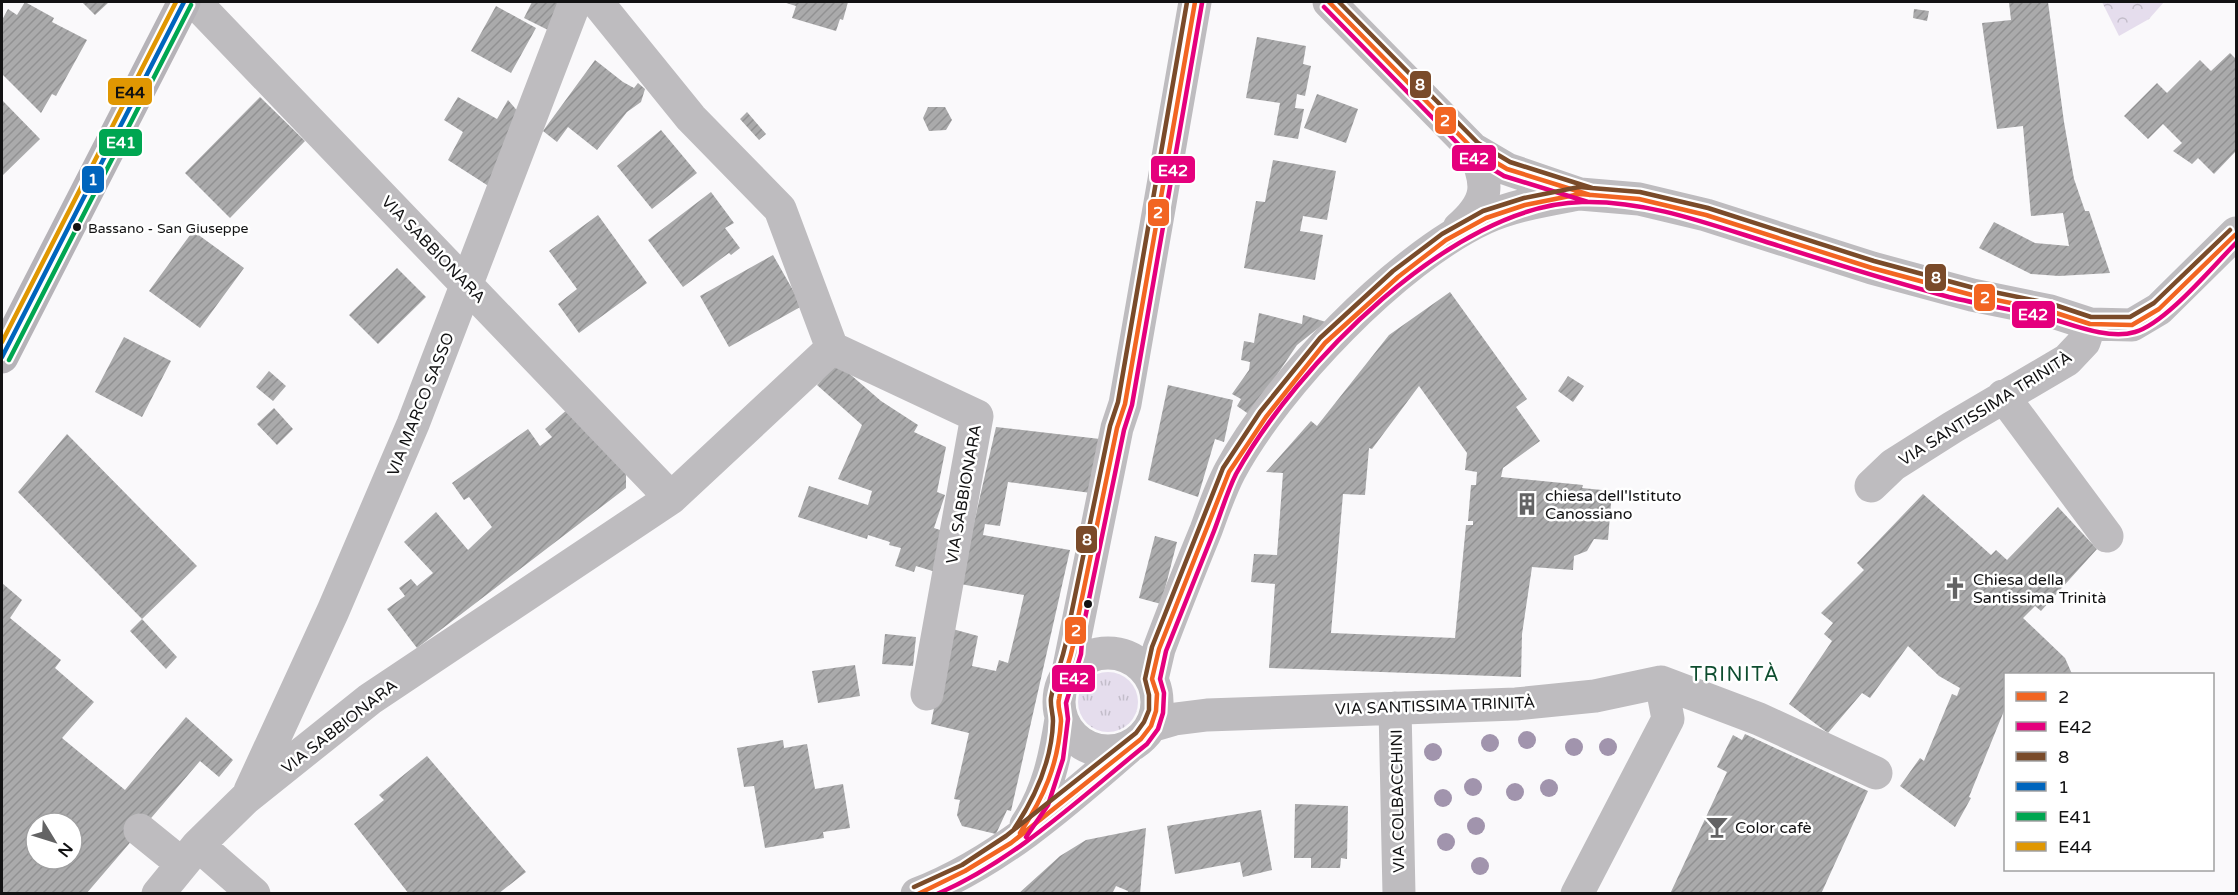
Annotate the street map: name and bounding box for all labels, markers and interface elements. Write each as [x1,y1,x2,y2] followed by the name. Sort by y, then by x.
[1409,70,1432,99] line badge: 8
[1415,75,1425,95] text: 8
[107,77,153,106] line badge: E44
[115,83,145,103] text: E44
[1434,106,1457,135] line badge: 2
[1440,111,1450,131] text: 2
[98,128,143,157] line badge: E41
[106,133,136,153] text: E41
[1451,144,1497,172] line badge: E42
[1459,149,1489,169] text: E42
[1150,155,1196,184] line badge: E42
[1158,161,1188,181] text: E42
[81,165,105,194] line badge: 1
[88,170,98,190] text: 1
[377,192,490,308] street label: VIA SABBIONARA
[1147,198,1170,227] line badge: 2
[1153,203,1163,223] text: 2
[88,220,248,237] place label: Bassano - San Giuseppe
[71,221,83,233] marker: Bassano - San Giuseppe
[1924,263,1947,292] line badge: 8
[1931,268,1941,288] text: 8
[1973,283,1996,312] line badge: 2
[1980,288,1990,308] text: 2
[2011,300,2056,329] line badge: E42
[2018,305,2048,325] text: E42
[383,330,459,479] street label: VIA MARCO SASSO
[1895,347,2076,470] street label: VIA SANTISSIMA TRINITÀ
[942,423,986,566] street label: VIA SABBIONARA
[1545,486,1682,524] place label: chiesa dell'Istituto Canossiano
[1514,491,1540,517] building icon: chiesa dell'Istituto Canossiano
[1075,525,1098,554] line badge: 8
[1082,530,1092,550] text: 8
[1973,570,2106,608] place label: Chiesa della Santissima Trinità
[1942,575,1968,601] church icon: Chiesa della Santissima Trinità
[1082,598,1094,610] unlabelled marker
[1064,616,1087,645] line badge: 2
[1071,621,1081,641] text: 2
[1690,662,1780,687] district label: TRINITÀ
[1051,664,1096,693] line badge: E42
[1059,669,1089,689] text: E42
[2004,673,2214,871] legend
[278,675,402,778] street label: VIA SABBIONARA
[2058,686,2069,708] text: 2
[1335,693,1536,719] street label: VIA SANTISSIMA TRINITÀ
[2058,716,2092,738] text: E42
[1387,729,1409,873] street label: VIA COLBACCHINI
[2058,746,2069,768] text: 8
[2058,776,2069,798] text: 1
[2058,806,2092,828] text: E41
[24,811,84,871] north arrow
[1704,814,1730,840] bar icon: Color cafè
[1735,818,1812,838] place label: Color cafè
[2058,836,2092,858] text: E44
[53,838,77,861] text: N

